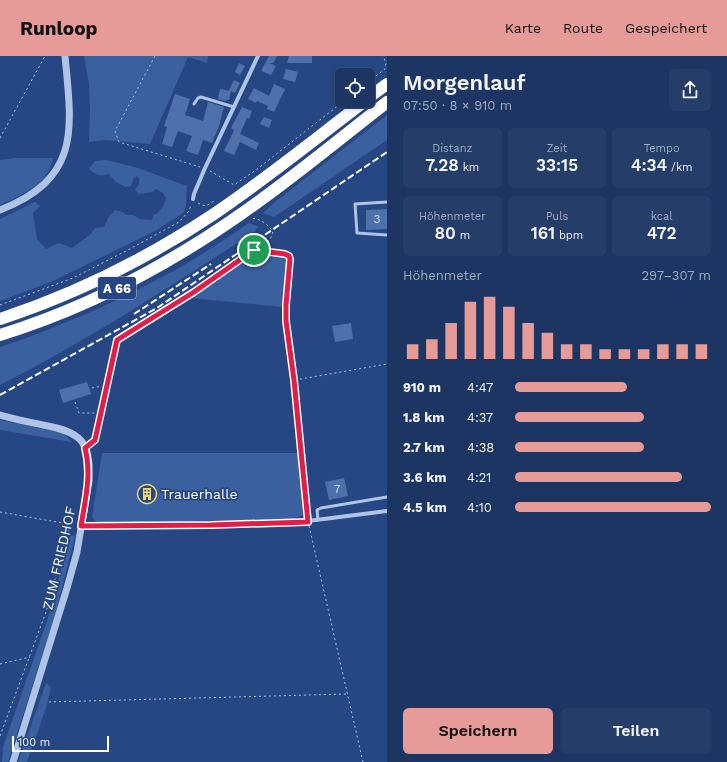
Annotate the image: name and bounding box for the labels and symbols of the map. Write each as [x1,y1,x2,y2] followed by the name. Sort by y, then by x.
[374,212,381,226] house number: 3
[237,233,271,267] pin
[98,277,136,299] road number: A 66
[334,482,341,496] house number: 7
[136,483,158,505] building icon: Trauerhalle
[161,486,238,502] place label: Trauerhalle
[39,505,79,611] street label: ZUM FRIEDHOF
[12,734,109,753] scale bar

